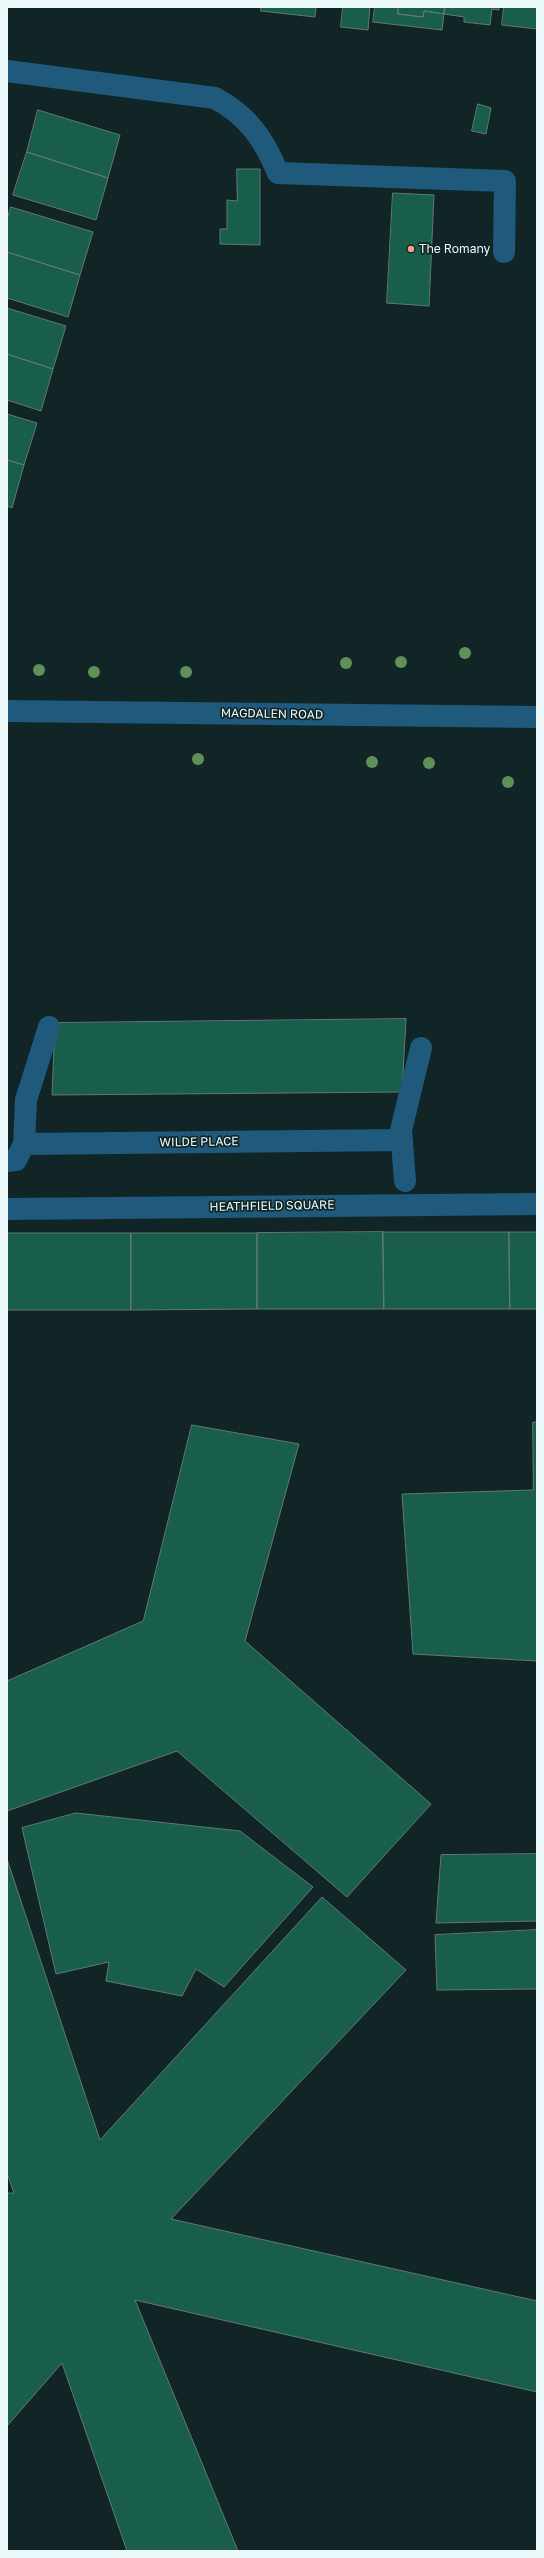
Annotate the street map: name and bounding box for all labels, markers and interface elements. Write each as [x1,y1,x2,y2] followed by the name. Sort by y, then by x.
[419,242,490,256] place label: The Romany
[406,244,416,254] marker: The Romany
[221,706,323,722] street label: MAGDALEN ROAD
[159,1134,239,1150] street label: WILDE PLACE
[209,1198,335,1214] street label: HEATHFIELD SQUARE

